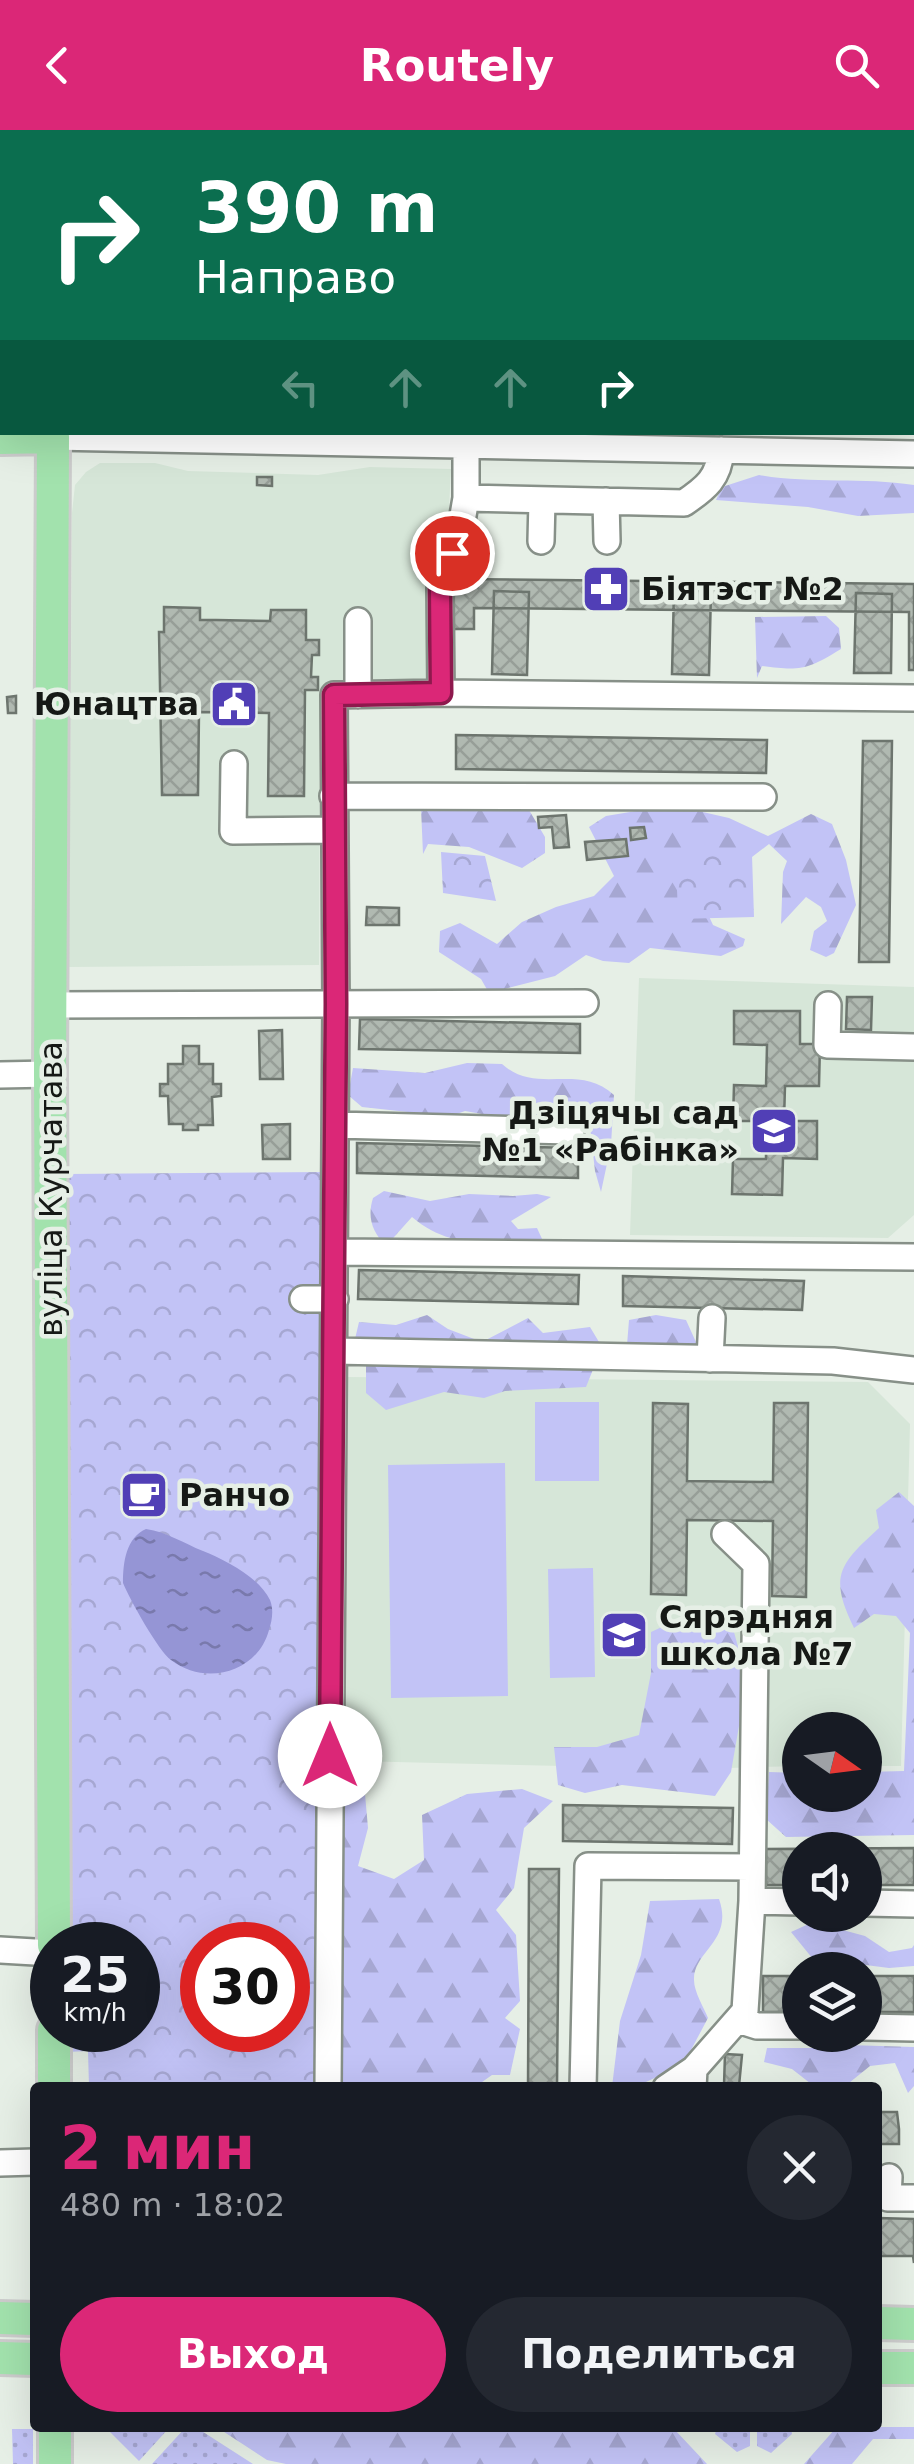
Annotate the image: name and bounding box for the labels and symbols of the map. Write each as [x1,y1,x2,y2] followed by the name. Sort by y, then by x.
[410,511,495,596] pin
[580,563,632,615] pharmacy icon: Біятэст №2
[641,570,844,608] place label: Біятэст №2
[208,678,260,730] public building icon: Юнацтва
[34,685,199,723] place label: Юнацтва
[32,1041,70,1337] street label: вуліца Курчатава
[482,1094,739,1169] place label: Дзіцячы сад №1 «Рабінка»
[748,1105,800,1157] school or university icon: Дзіцячы сад №1 «Рабінка»
[118,1469,170,1521] cafe icon: Ранчо
[179,1476,290,1514] place label: Ранчо
[659,1598,854,1673] place label: Сярэдняя школа №7
[598,1609,650,1661] school or university icon: Сярэдняя школа №7
[278,1704,382,1808] position arrow
[782,1712,882,1812] north arrow
[180,1922,310,2052] speed limit sign: 30

